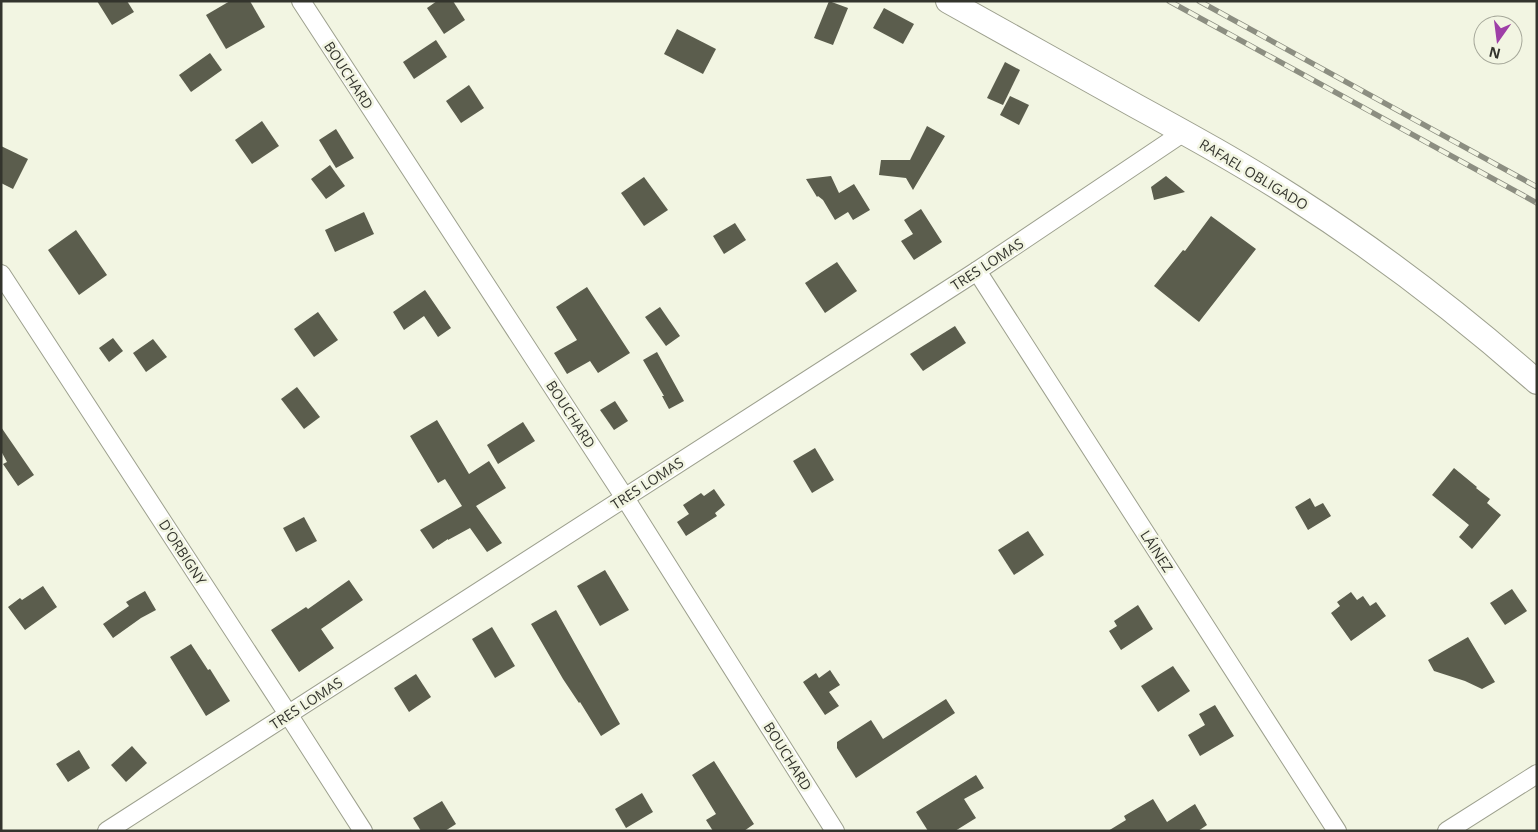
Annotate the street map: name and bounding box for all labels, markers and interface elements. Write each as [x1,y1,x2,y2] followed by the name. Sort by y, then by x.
[1473,15,1523,65] north arrow
[320,38,378,112] street label: BOUCHARD
[1487,43,1503,64] text: N
[1196,134,1312,214] street label: RAFAEL OBLIGADO
[947,233,1027,295] street label: TRES LOMAS
[542,377,600,451] street label: BOUCHARD
[607,452,687,514] street label: TRES LOMAS
[155,516,211,588] street label: D'ORBIGNY
[1136,526,1178,576] street label: LÁINEZ
[266,672,346,734] street label: TRES LOMAS
[760,718,816,794] street label: BOUCHARD

